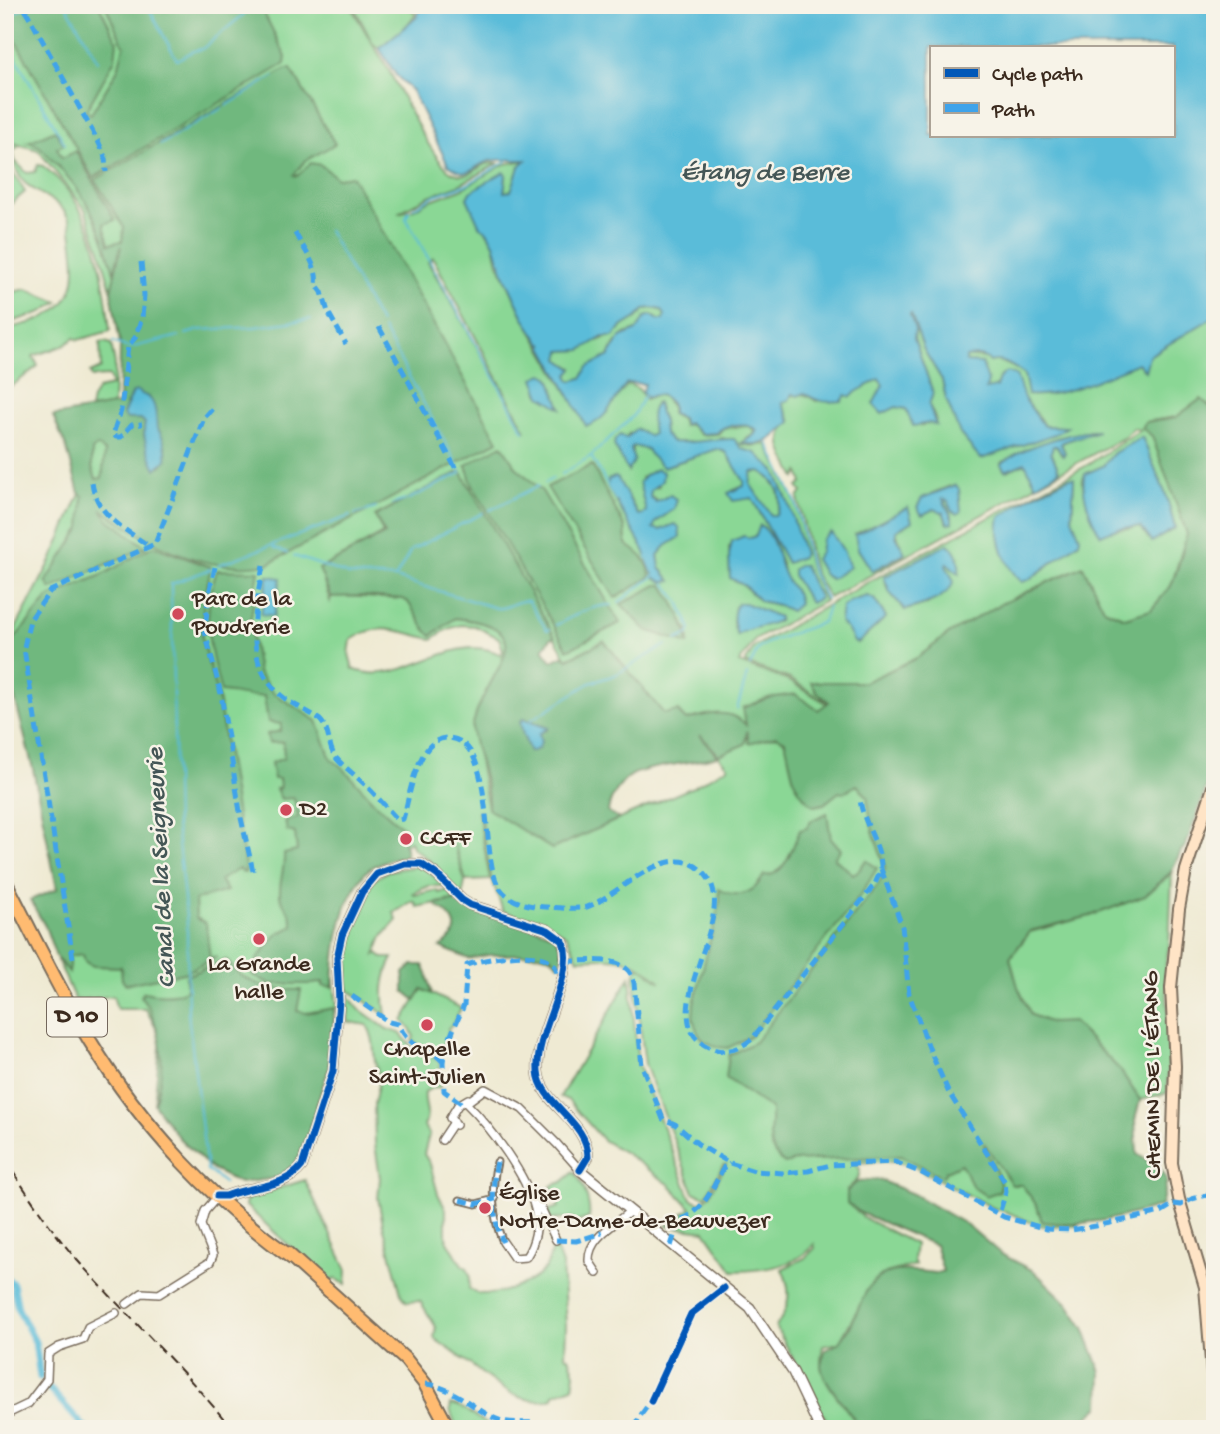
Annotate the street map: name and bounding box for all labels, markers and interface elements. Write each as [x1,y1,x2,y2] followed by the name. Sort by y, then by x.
[930,46,1174,136] legend
[992,64,1083,89] text: Cycle path
[991,100,1035,125] text: Path
[681,159,851,190] water label: Étang de Berre
[191,586,292,643] place label: Parc de la Poudrerie
[170,606,186,622] marker: Parc de la Poudrerie
[141,746,185,989] water label: Canal de la Seigneurie
[298,796,328,825] place label: D2
[278,802,294,818] marker: D2
[420,825,472,854] place label: CCFF
[398,831,414,847] marker: CCFF
[251,931,267,947] marker: La Grande halle
[208,951,311,1008] place label: La Grande halle
[1138,970,1170,1179] street label: CHEMIN DE L’ÉTANG
[47,998,107,1036] road number: D 10
[419,1017,435,1033] marker: Chapelle Saint-Julien
[369,1036,486,1093] place label: Chapelle Saint-Julien
[499,1180,771,1237] place label: Église Notre-Dame-de-Beauvezer
[477,1200,493,1216] marker: Église Notre-Dame-de-Beauvezer

